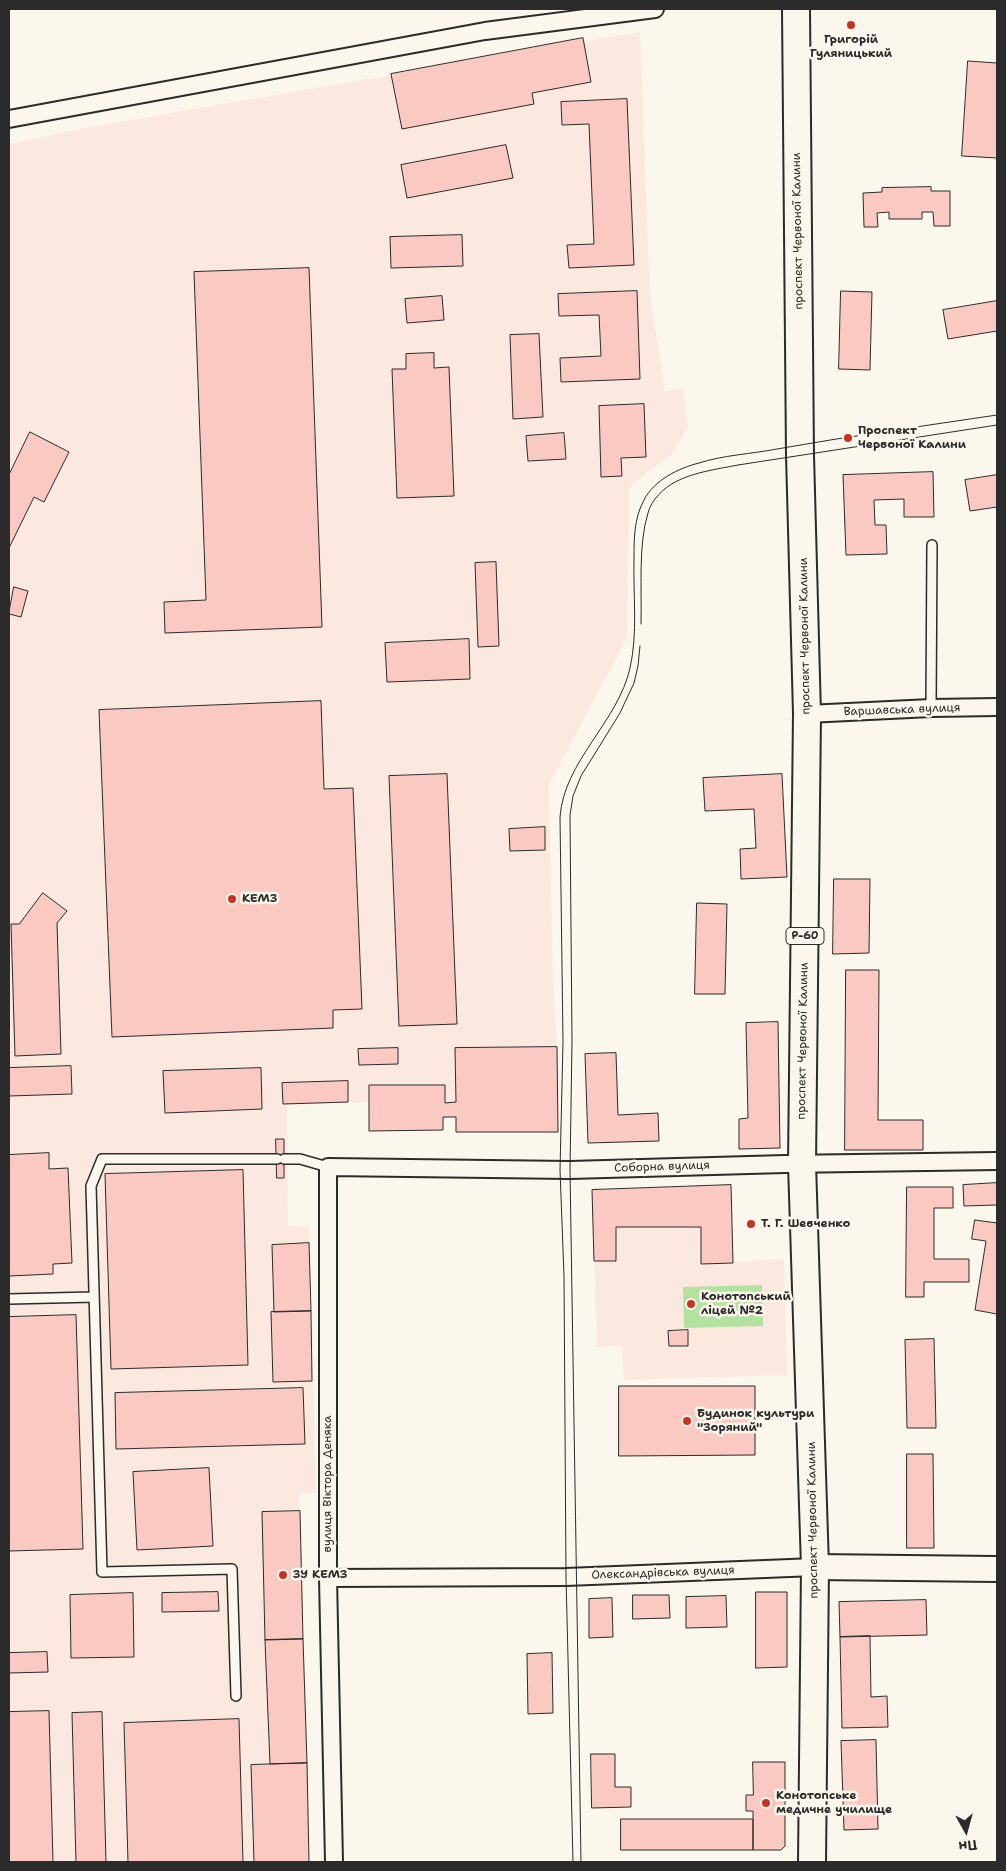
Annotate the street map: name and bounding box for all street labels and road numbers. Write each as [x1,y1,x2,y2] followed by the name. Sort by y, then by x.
[789,152,807,310] street label: проспект Червоної Калини
[796,557,814,715] street label: проспект Червоної Калини
[843,701,961,719] street label: Варшавська вулиця
[786,928,824,944] road number: Р-60
[794,962,812,1120] street label: проспект Червоної Калини
[614,1158,710,1176] street label: Соборна вулиця
[321,1416,335,1552] street label: вулиця Віктора Деняка
[804,1441,822,1599] street label: проспект Червоної Калини
[591,1563,735,1583] street label: Олександрівська вулиця

